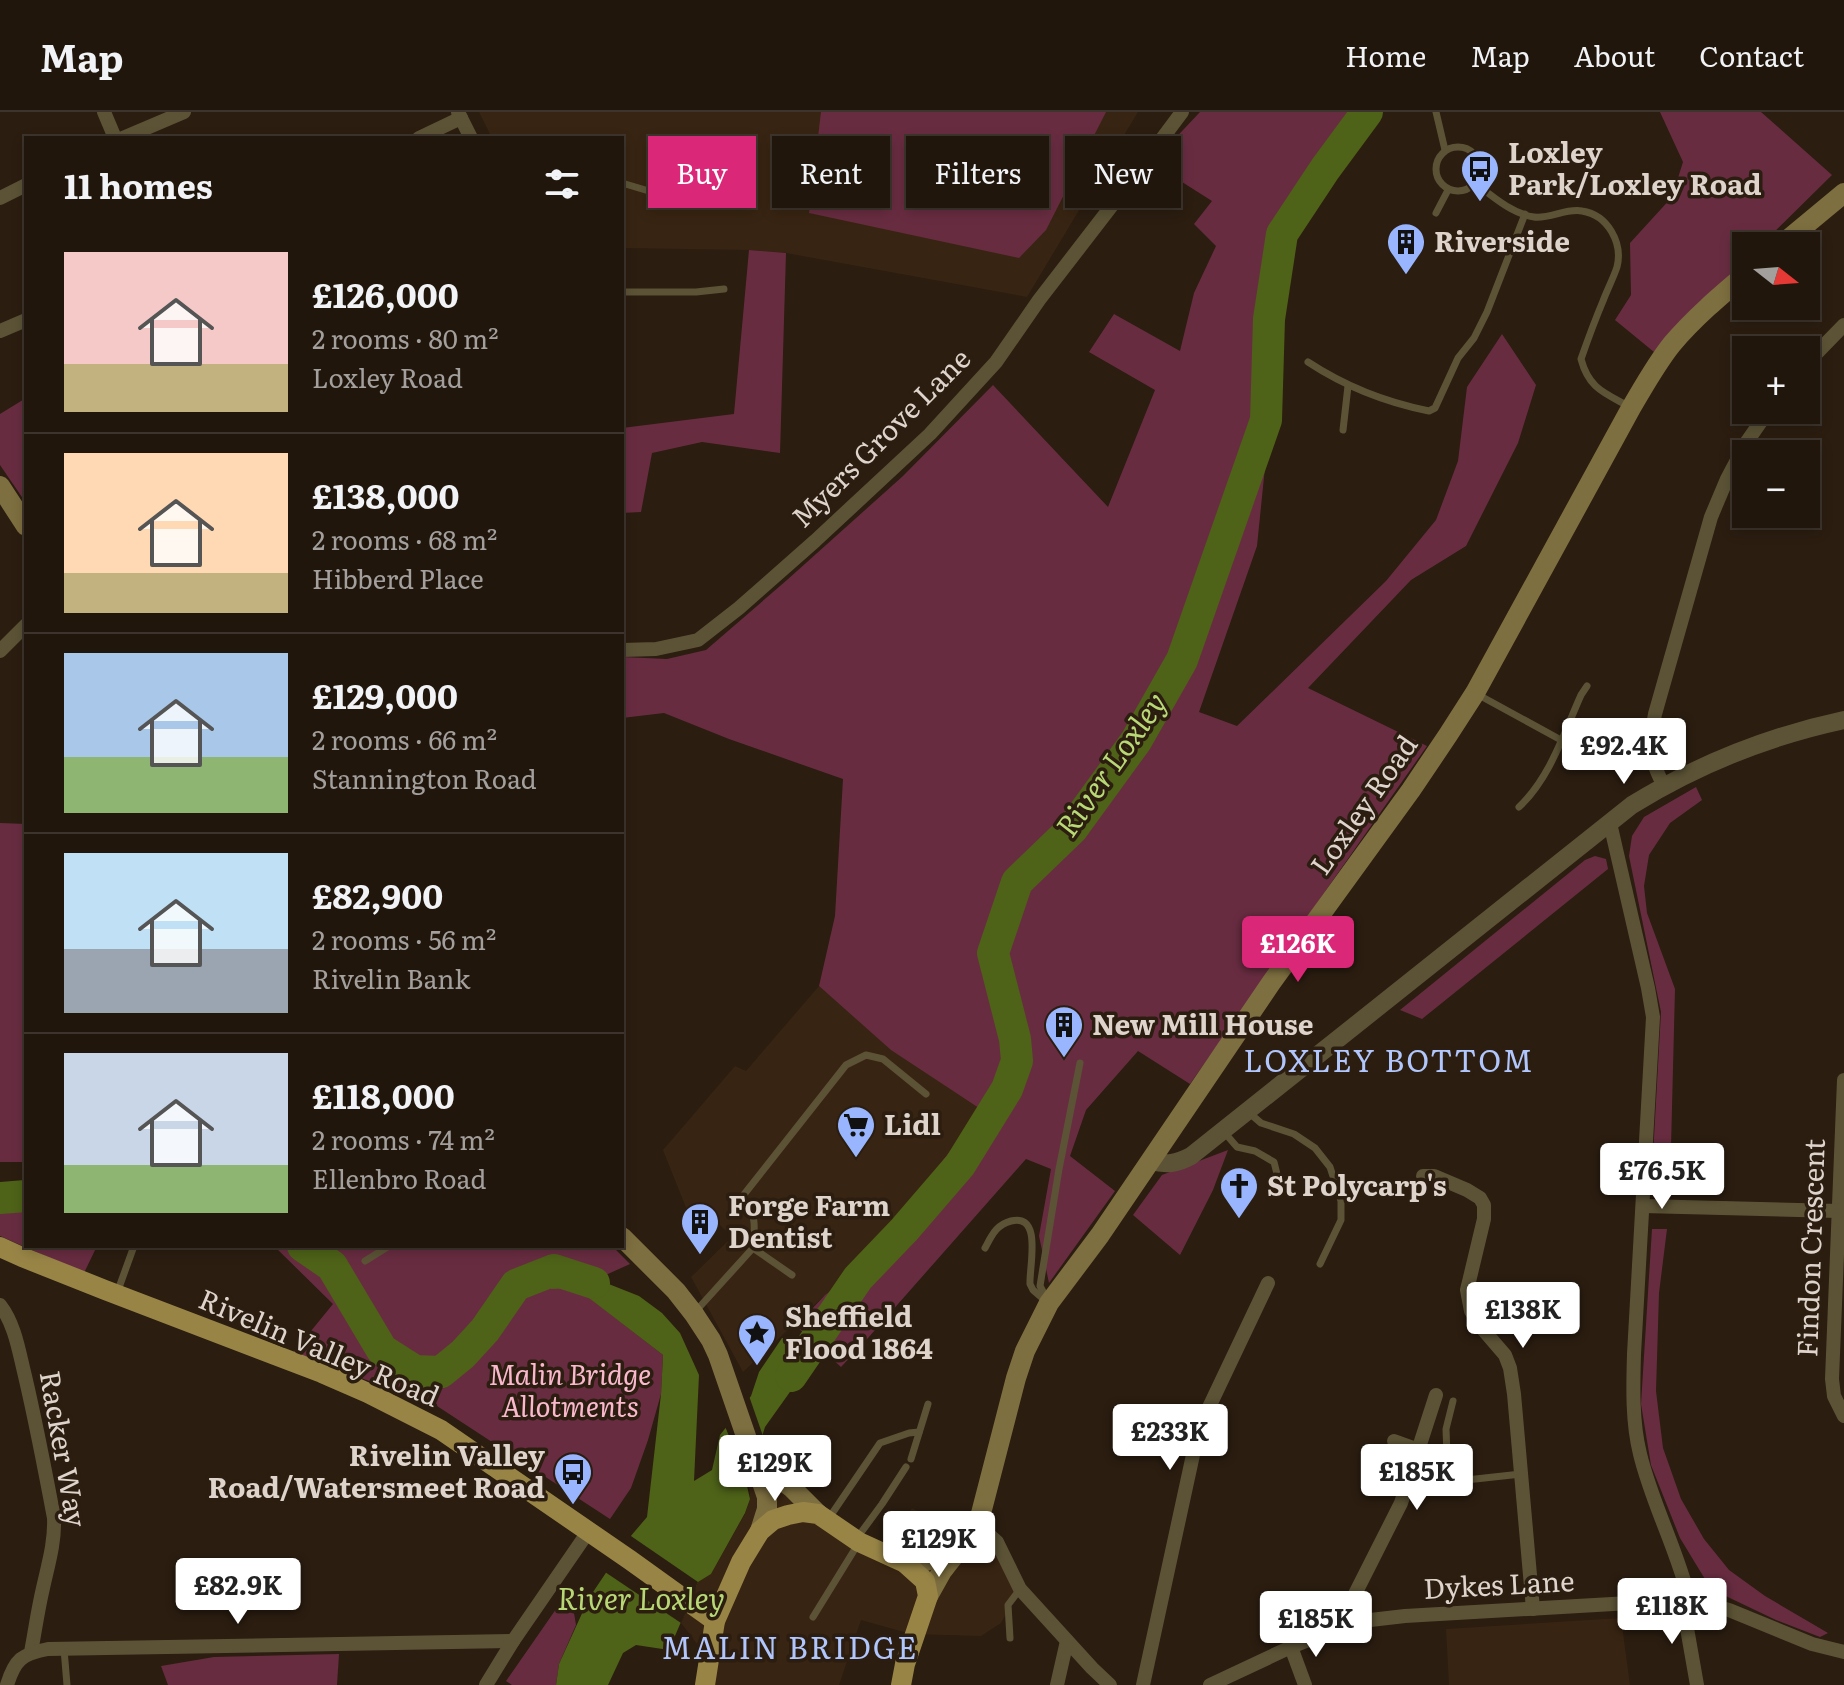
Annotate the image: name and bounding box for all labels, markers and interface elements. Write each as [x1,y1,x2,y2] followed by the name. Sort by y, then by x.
[40,27,124,84] text: Map
[1345,34,1426,76] text: Home
[1470,34,1530,76] text: Map
[1574,34,1655,76] text: About
[1699,34,1804,76] text: Contact
[1508,130,1762,204] place label: Loxley Park/Loxley Road
[648,136,756,208] chip: Buy
[772,136,890,208] chip: Rent
[906,136,1049,208] chip: Filters
[1065,136,1181,208] chip: New
[1459,148,1501,203] bus stop icon: Loxley Park/Loxley Road
[64,159,213,209] text: 11 homes
[540,162,584,206] icon: filters
[1434,219,1570,261] place label: Riverside
[1385,221,1427,276] building icon: Riverside
[1732,232,1820,320] north arrow
[1732,232,1820,528] map controls
[312,268,459,318] text: £126,000
[128,284,224,380] icon: home
[312,318,499,357] text: 2 rooms · 80 m²
[1732,336,1820,424] button: +
[780,337,979,536] street label: Myers Grove Lane
[312,357,463,396] text: Loxley Road
[1732,440,1820,528] button: −
[312,469,460,519] text: £138,000
[128,485,224,581] icon: home
[312,519,497,558] text: 2 rooms · 68 m²
[312,558,484,597] text: Hibberd Place
[312,669,458,719] text: £129,000
[1043,682,1176,845] water label: River Loxley
[128,685,224,781] icon: home
[1559,718,1689,786] pin: £92.4K
[312,719,497,758] text: 2 rooms · 66 m²
[1580,724,1668,763] text: £92.4K
[1299,725,1426,882] street label: Loxley Road
[312,758,537,797] text: Stannington Road
[312,869,443,919] text: £82,900
[128,885,224,981] icon: home
[1242,916,1354,984] pin: £126K
[312,919,496,958] text: 2 rooms · 56 m²
[1260,922,1336,961] text: £126K
[312,958,470,997] text: Rivelin Bank
[1092,1002,1314,1044] place label: New Mill House
[1043,1004,1085,1059] building icon: New Mill House
[1244,1037,1534,1081] district label: LOXLEY BOTTOM
[312,1069,455,1119] text: £118,000
[128,1085,224,1181] icon: home
[884,1102,941,1144] place label: Lidl
[835,1104,877,1159] supermarket icon: Lidl
[312,1119,495,1158] text: 2 rooms · 74 m²
[1784,1137,1834,1358] street label: Findon Crescent
[1597,1143,1727,1211] pin: £76.5K
[1618,1149,1706,1188] text: £76.5K
[312,1158,486,1197] text: Ellenbro Road
[1267,1163,1447,1205] place label: St Polycarp's
[1218,1165,1260,1220] church icon: St Polycarp's
[728,1183,890,1257] place label: Forge Farm Dentist
[679,1201,721,1256] building icon: Forge Farm Dentist
[193,1276,447,1416] street label: Rivelin Valley Road
[1467,1282,1579,1350] pin: £138K
[1485,1288,1561,1327] text: £138K
[785,1294,933,1368] place label: Sheffield Flood 1864
[736,1312,778,1367] place icon: Sheffield Flood 1864
[489,1352,651,1426] park label: Malin Bridge Allotments
[31,1367,100,1531] street label: Racker Way
[1114,1404,1226,1472] pin: £233K
[1131,1410,1209,1449] text: £233K
[208,1433,546,1507] place label: Rivelin Valley Road/Watersmeet Road
[719,1435,831,1503] pin: £129K
[737,1441,813,1480] text: £129K
[1361,1444,1473,1512] pin: £185K
[1379,1450,1455,1489] text: £185K
[552,1451,594,1506] bus stop icon: Rivelin Valley Road/Watersmeet Road
[883,1511,995,1579] pin: £129K
[901,1517,977,1556] text: £129K
[173,1558,303,1626] pin: £82.9K
[1422,1558,1575,1608] street label: Dykes Lane
[194,1564,282,1603] text: £82.9K
[557,1575,725,1619] water label: River Loxley
[1616,1578,1728,1646] pin: £118K
[1636,1584,1708,1623] text: £118K
[1260,1591,1372,1659] pin: £185K
[1278,1597,1354,1636] text: £185K
[662,1624,918,1668] district label: MALIN BRIDGE

